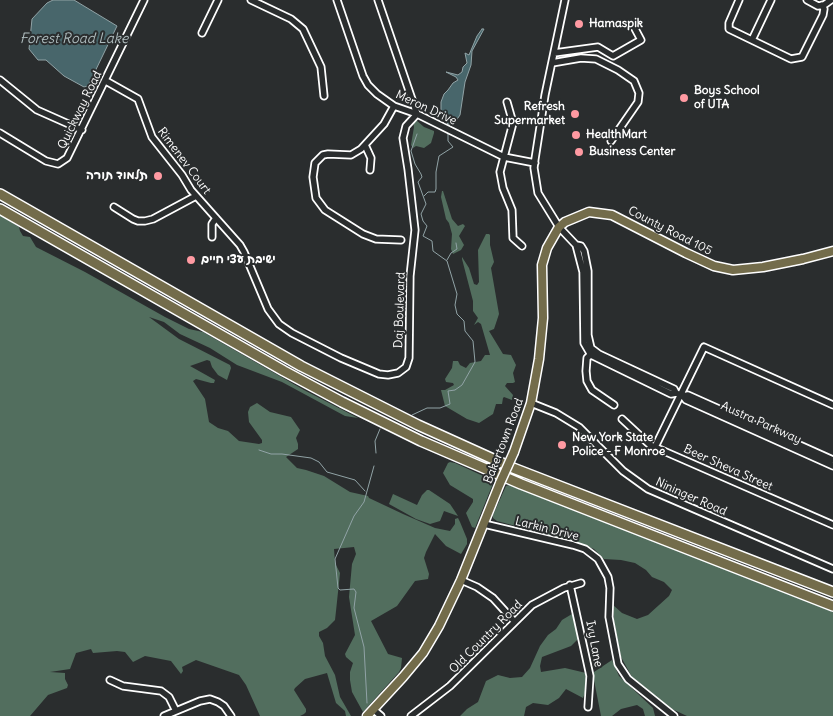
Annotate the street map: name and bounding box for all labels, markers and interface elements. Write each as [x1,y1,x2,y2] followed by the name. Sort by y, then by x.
[589,17,643,31] place label: Hamaspik
[573,18,585,30] marker: Hamaspik
[20,31,128,47] water label: Forest Road Lake
[55,69,105,151] street label: Quickway Road
[694,84,760,112] place label: Boys School of UTA
[393,88,459,128] street label: Meron Drive
[678,92,690,104] marker: Boys School of UTA
[494,100,565,128] place label: Refresh Supermarket
[569,108,581,120] marker: Refresh Supermarket
[154,125,214,197] street label: Rimenev Court
[586,128,647,142] place label: HealthMart
[570,129,582,141] marker: HealthMart
[589,145,675,159] place label: Business Center
[573,146,585,158] marker: Business Center
[86,169,148,183] place label: תלמוד תורה
[152,170,164,182] marker: תלמוד תורה
[625,204,715,258] street label: County Road 105
[201,253,275,267] place label: ישיבת עצי חיים
[185,254,197,266] marker: ישיבת עצי חיים
[391,272,409,348] street label: Daj Boulevard
[481,396,527,486] street label: Bakertown Road
[719,399,803,447] street label: Austra Parkway
[572,431,665,459] place label: New York State Police - F Monroe
[556,439,568,451] marker: New York State Police - F Monroe
[681,442,775,494] street label: Beer Sheva Street
[653,475,729,519] street label: Nininger Road
[514,514,580,544] street label: Larkin Drive
[447,598,525,676] street label: Old Country Road
[582,620,606,668] street label: Ivy Lane

